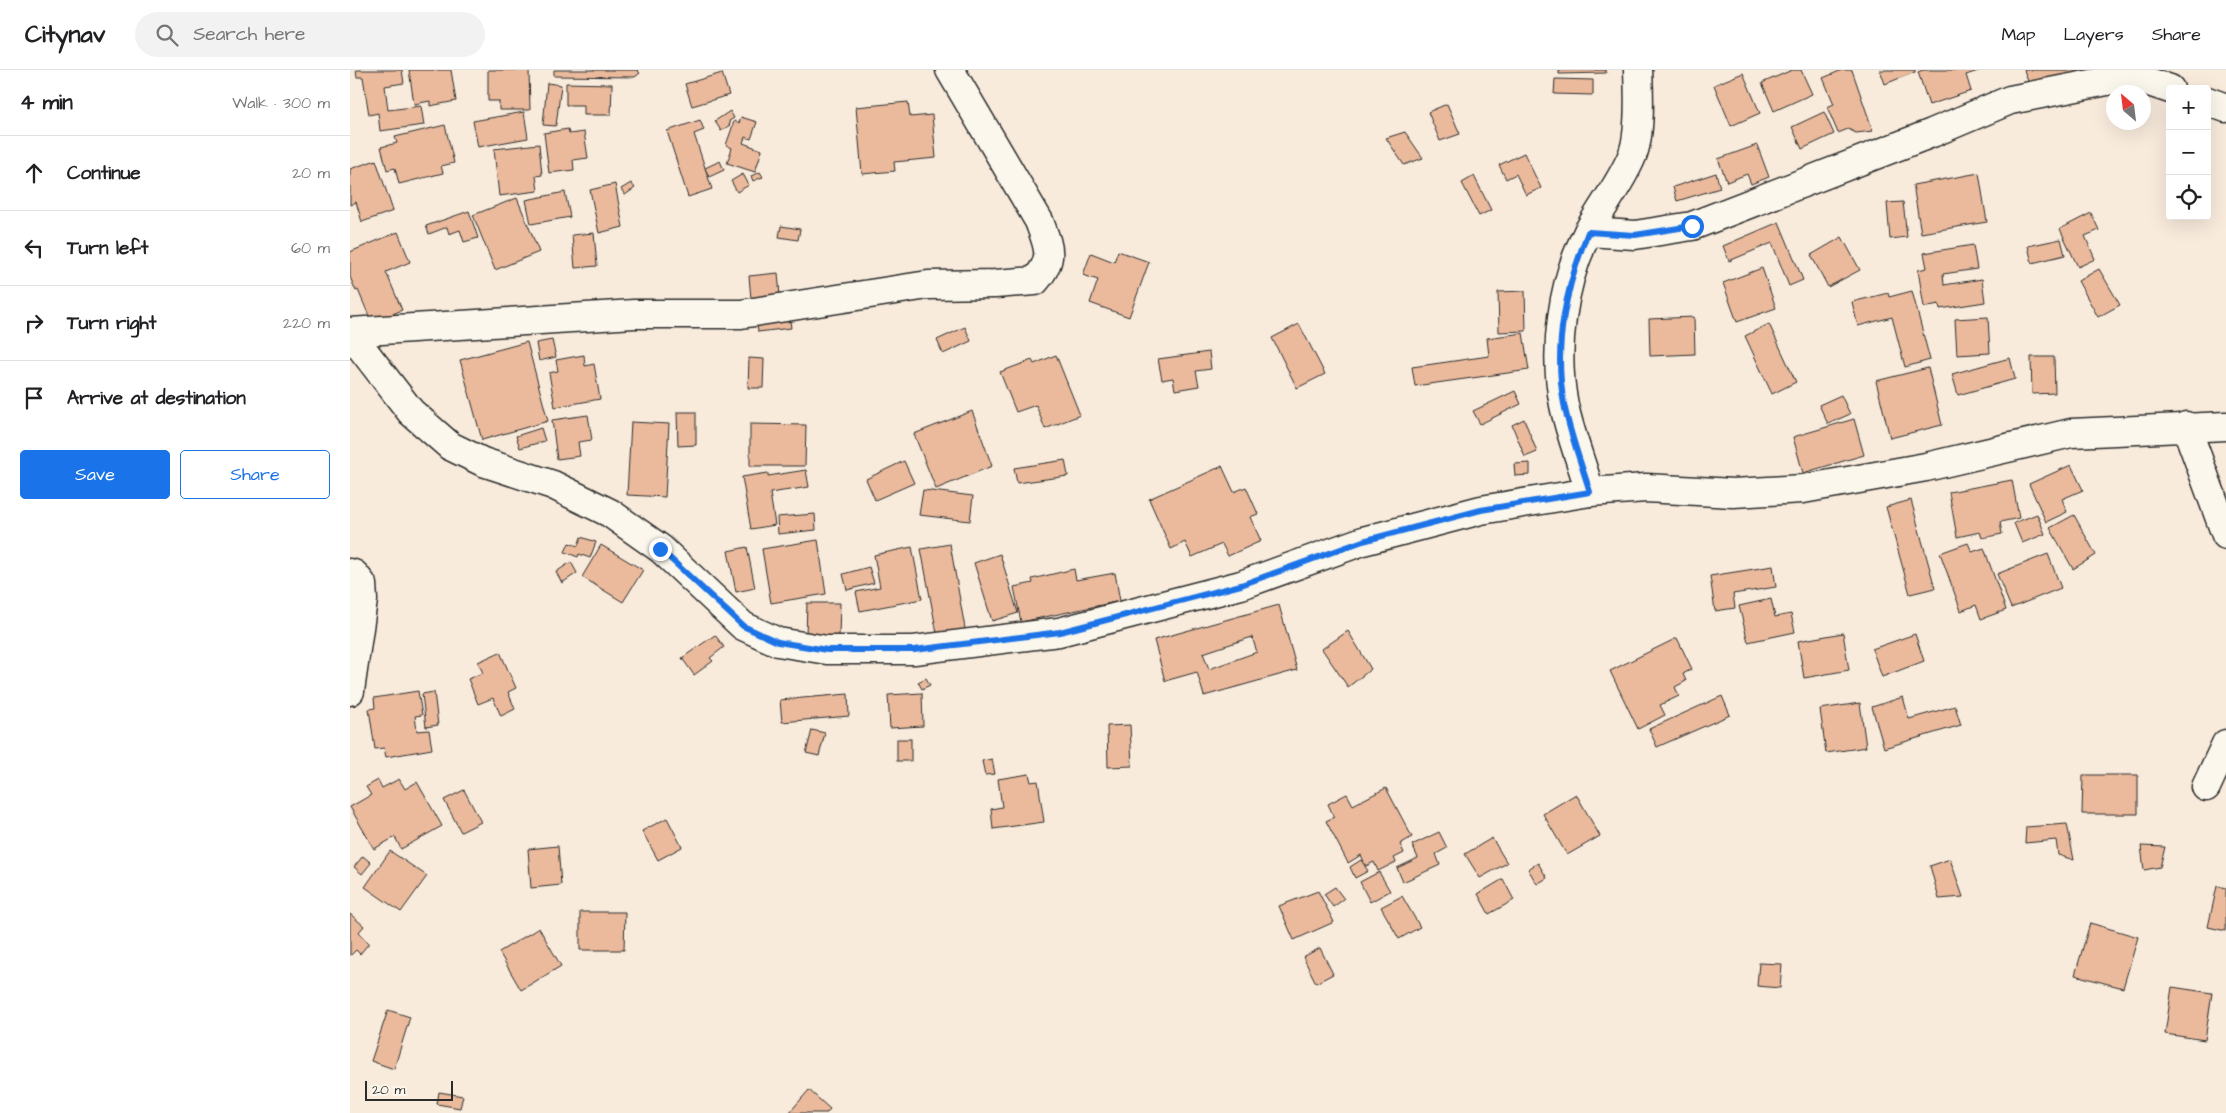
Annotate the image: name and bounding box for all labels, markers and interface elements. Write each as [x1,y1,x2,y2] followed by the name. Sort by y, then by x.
[135,12,485,57] search box
[25,18,105,52] text: Citynav
[153,21,181,49] icon: search
[193,21,305,48] text: Search here
[2001,22,2035,47] text: Map
[2063,22,2124,47] text: Layers
[2152,22,2201,47] text: Share
[2106,85,2151,130] north arrow
[2166,85,2211,220] map controls
[2166,85,2211,130] button: +
[20,88,73,117] text: 4 min
[232,92,330,114] text: Walk · 300 m
[2166,130,2211,175] button: −
[20,159,48,187] icon: ahead
[67,160,141,187] text: Continue
[292,162,330,184] text: 20 m
[2166,175,2211,220] button: locate
[1681,215,1704,238] route start
[20,234,48,262] icon: left
[67,235,148,262] text: Turn left
[291,237,330,259] text: 60 m
[20,309,48,337] icon: right
[67,310,156,337] text: Turn right
[283,312,330,334] text: 220 m
[20,384,48,412] icon: arrive
[67,385,246,412] text: Arrive at destination
[20,450,170,499] button: Save
[180,450,330,499] button: Share
[649,538,672,561] route end
[365,1078,452,1101] scale bar
[372,1080,405,1100] text: 20 m

